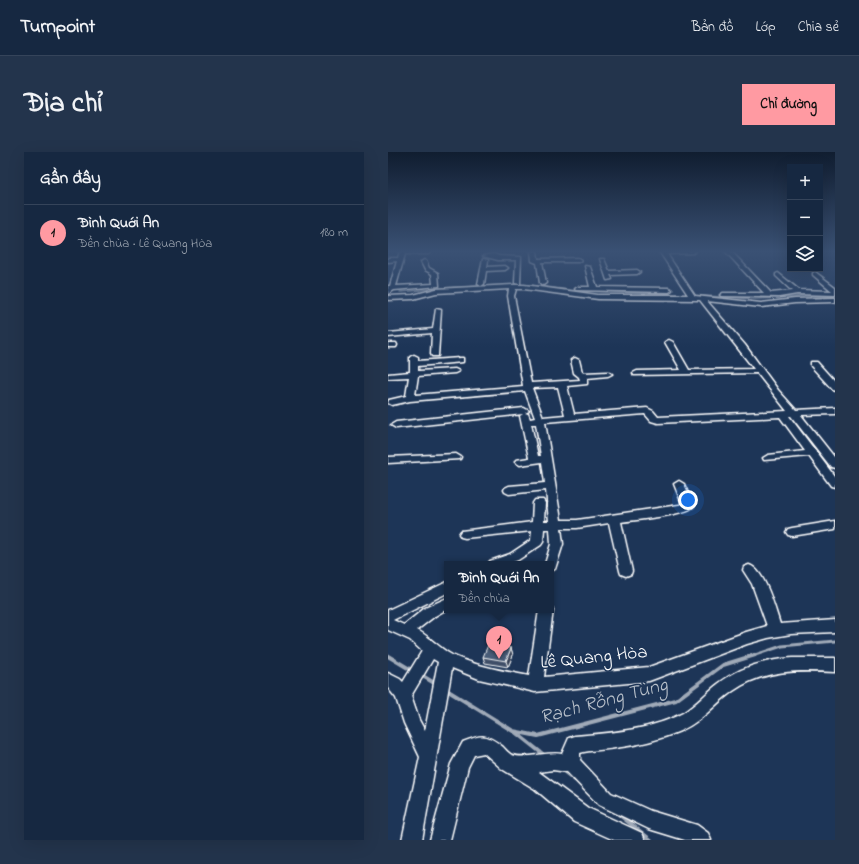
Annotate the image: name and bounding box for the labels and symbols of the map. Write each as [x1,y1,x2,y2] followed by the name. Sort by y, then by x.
[678,490,698,510] your location
[486,626,512,659] pin: 1
[539,639,649,679] street label: Lê Quang Hòa
[537,671,672,733] water label: Rạch Rỗng Tùng

